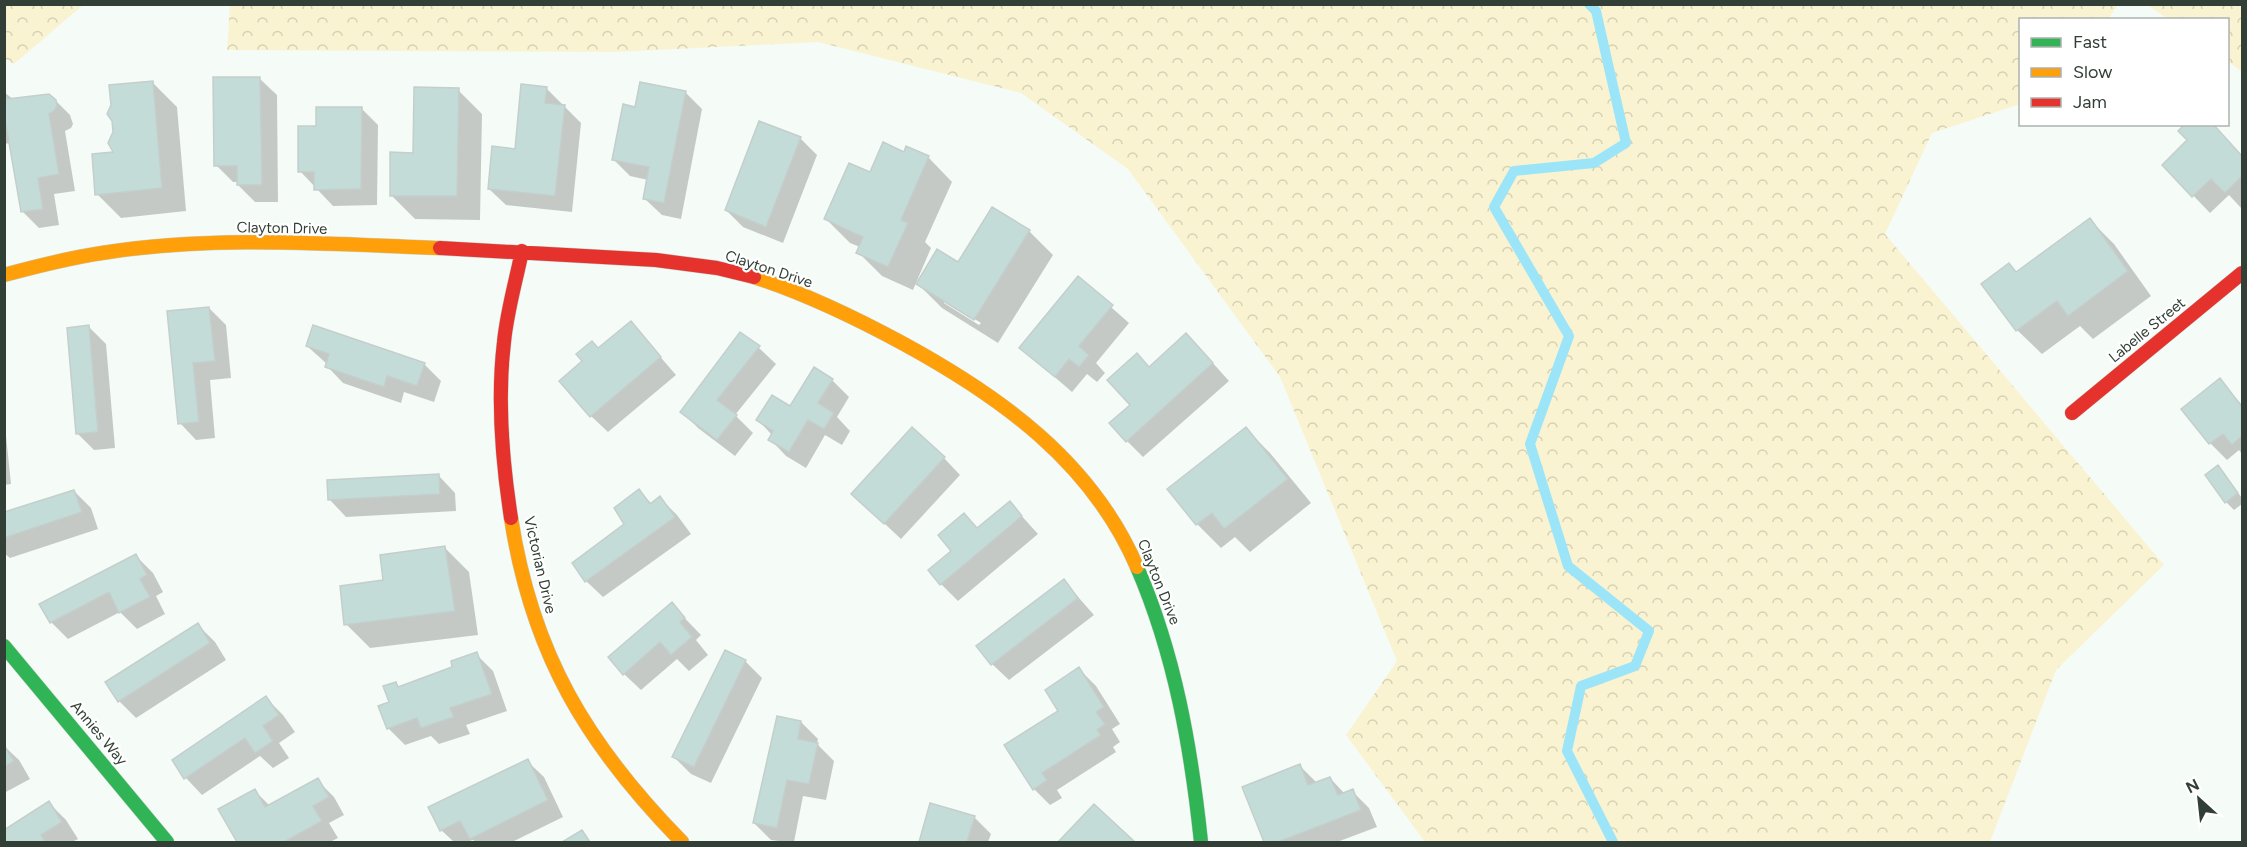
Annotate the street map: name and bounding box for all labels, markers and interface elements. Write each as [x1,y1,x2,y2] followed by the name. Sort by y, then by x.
[2019,18,2229,126] legend
[2073,31,2107,53] text: Fast
[2073,61,2112,83] text: Slow
[2073,91,2107,113] text: Jam
[237,218,327,238] street label: Clayton Drive
[723,246,815,292] street label: Clayton Drive
[2105,294,2189,366] street label: Labelle Street
[520,515,560,615] street label: Victorian Drive
[1134,537,1184,627] street label: Clayton Drive
[67,697,131,769] street label: Annies Way
[2169,769,2229,829] north arrow
[2183,775,2202,797] text: N

